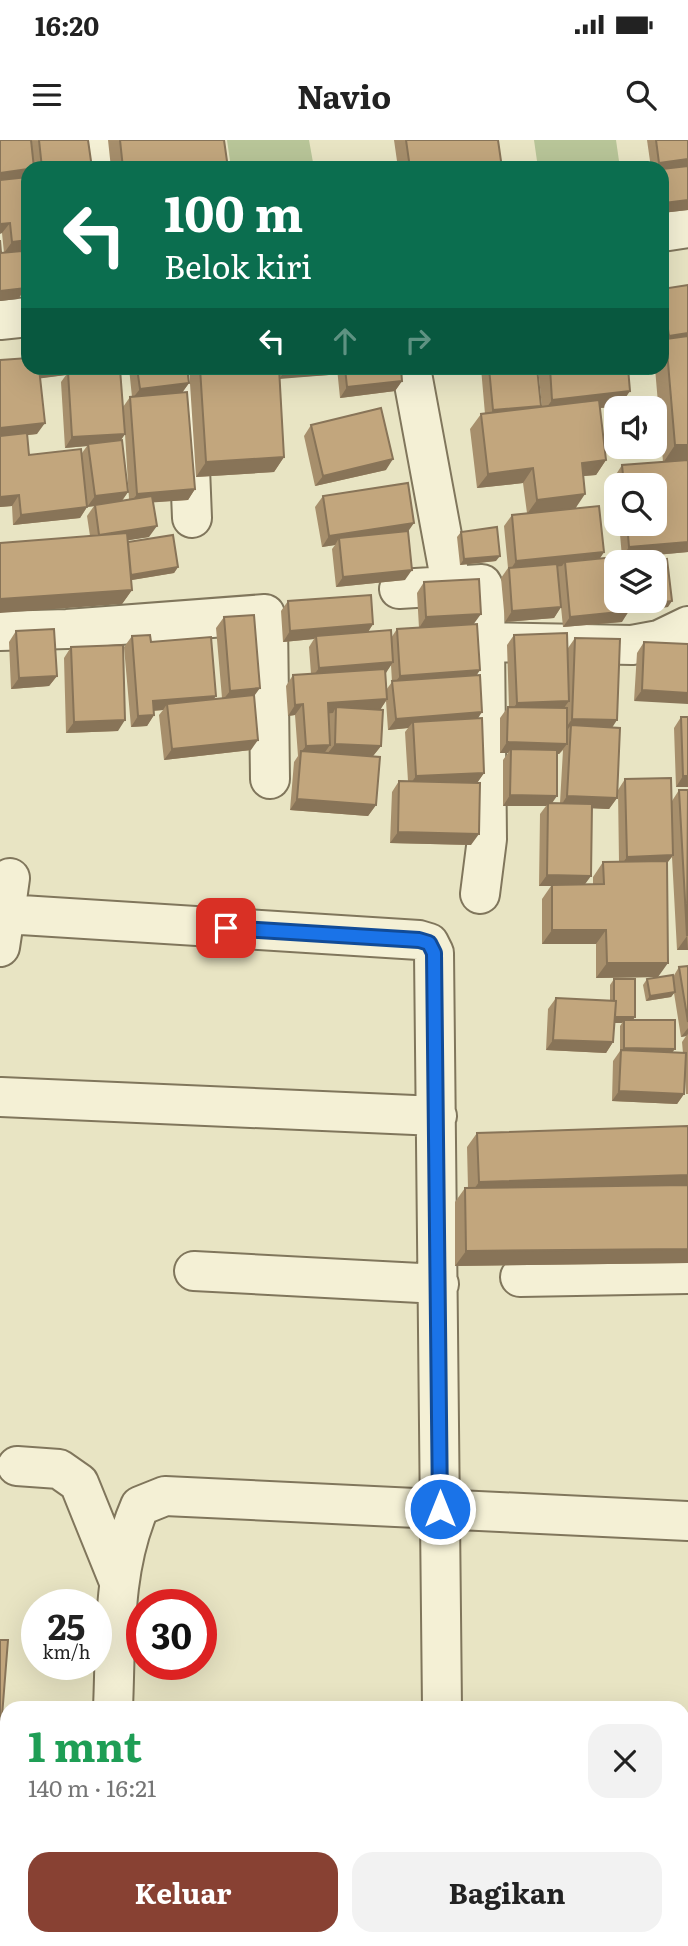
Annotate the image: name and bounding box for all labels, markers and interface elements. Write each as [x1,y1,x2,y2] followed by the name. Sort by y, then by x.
[35,5,99,44] text: 16:20
[297,71,391,119] text: Navio
[28,76,66,114] icon: menu
[622,76,660,114] icon: search
[164,174,303,247] text: 100 m
[49,189,140,280] icon: left
[164,241,312,289] text: Belok kiri
[253,322,291,360] icon: left
[326,322,364,360] icon: ahead
[399,322,437,360] icon: right
[604,396,667,613] map controls
[604,396,667,459] button: sound
[604,473,667,536] button: search
[604,550,667,613] button: layers
[196,898,256,958] pin
[207,909,245,947] icon: arrive
[403,1472,477,1546] position arrow
[126,1589,217,1680] speed limit sign: 30
[48,1599,85,1651] text: 25
[43,1638,90,1665] text: km/h
[28,1713,142,1775] text: 1 mnt
[588,1724,662,1798] button: close
[28,1770,156,1804] text: 140 m · 16:21
[28,1852,338,1932] button: Keluar
[352,1852,662,1932] button: Bagikan

